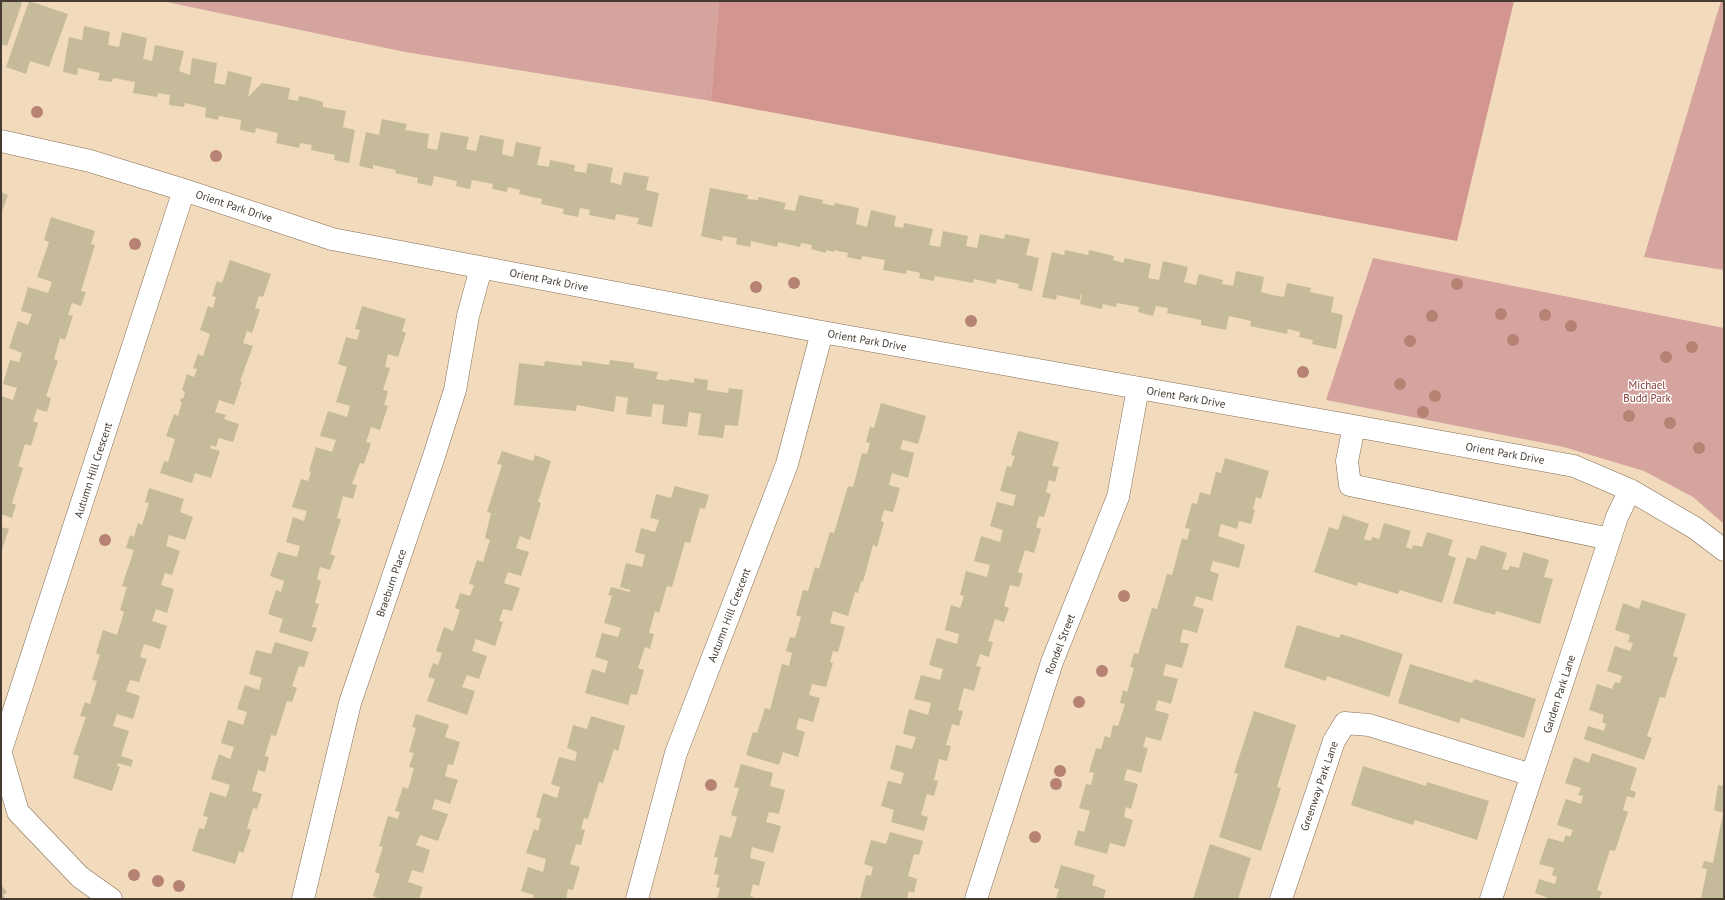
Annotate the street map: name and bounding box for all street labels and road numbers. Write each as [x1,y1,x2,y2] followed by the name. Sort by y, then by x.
[194,187,275,225] street label: Orient Park Drive
[508,265,590,295] street label: Orient Park Drive
[826,326,908,354] street label: Orient Park Drive
[1145,383,1227,411] street label: Orient Park Drive
[71,420,115,520] street label: Autumn Hill Crescent
[1464,439,1546,467] street label: Orient Park Drive
[373,547,409,619] street label: Braeburn Place
[705,566,753,664] street label: Autumn Hill Crescent
[1042,612,1078,676] street label: Rondel Street
[1540,653,1578,735] street label: Garden Park Lane
[1297,739,1341,833] street label: Greenway Park Lane

